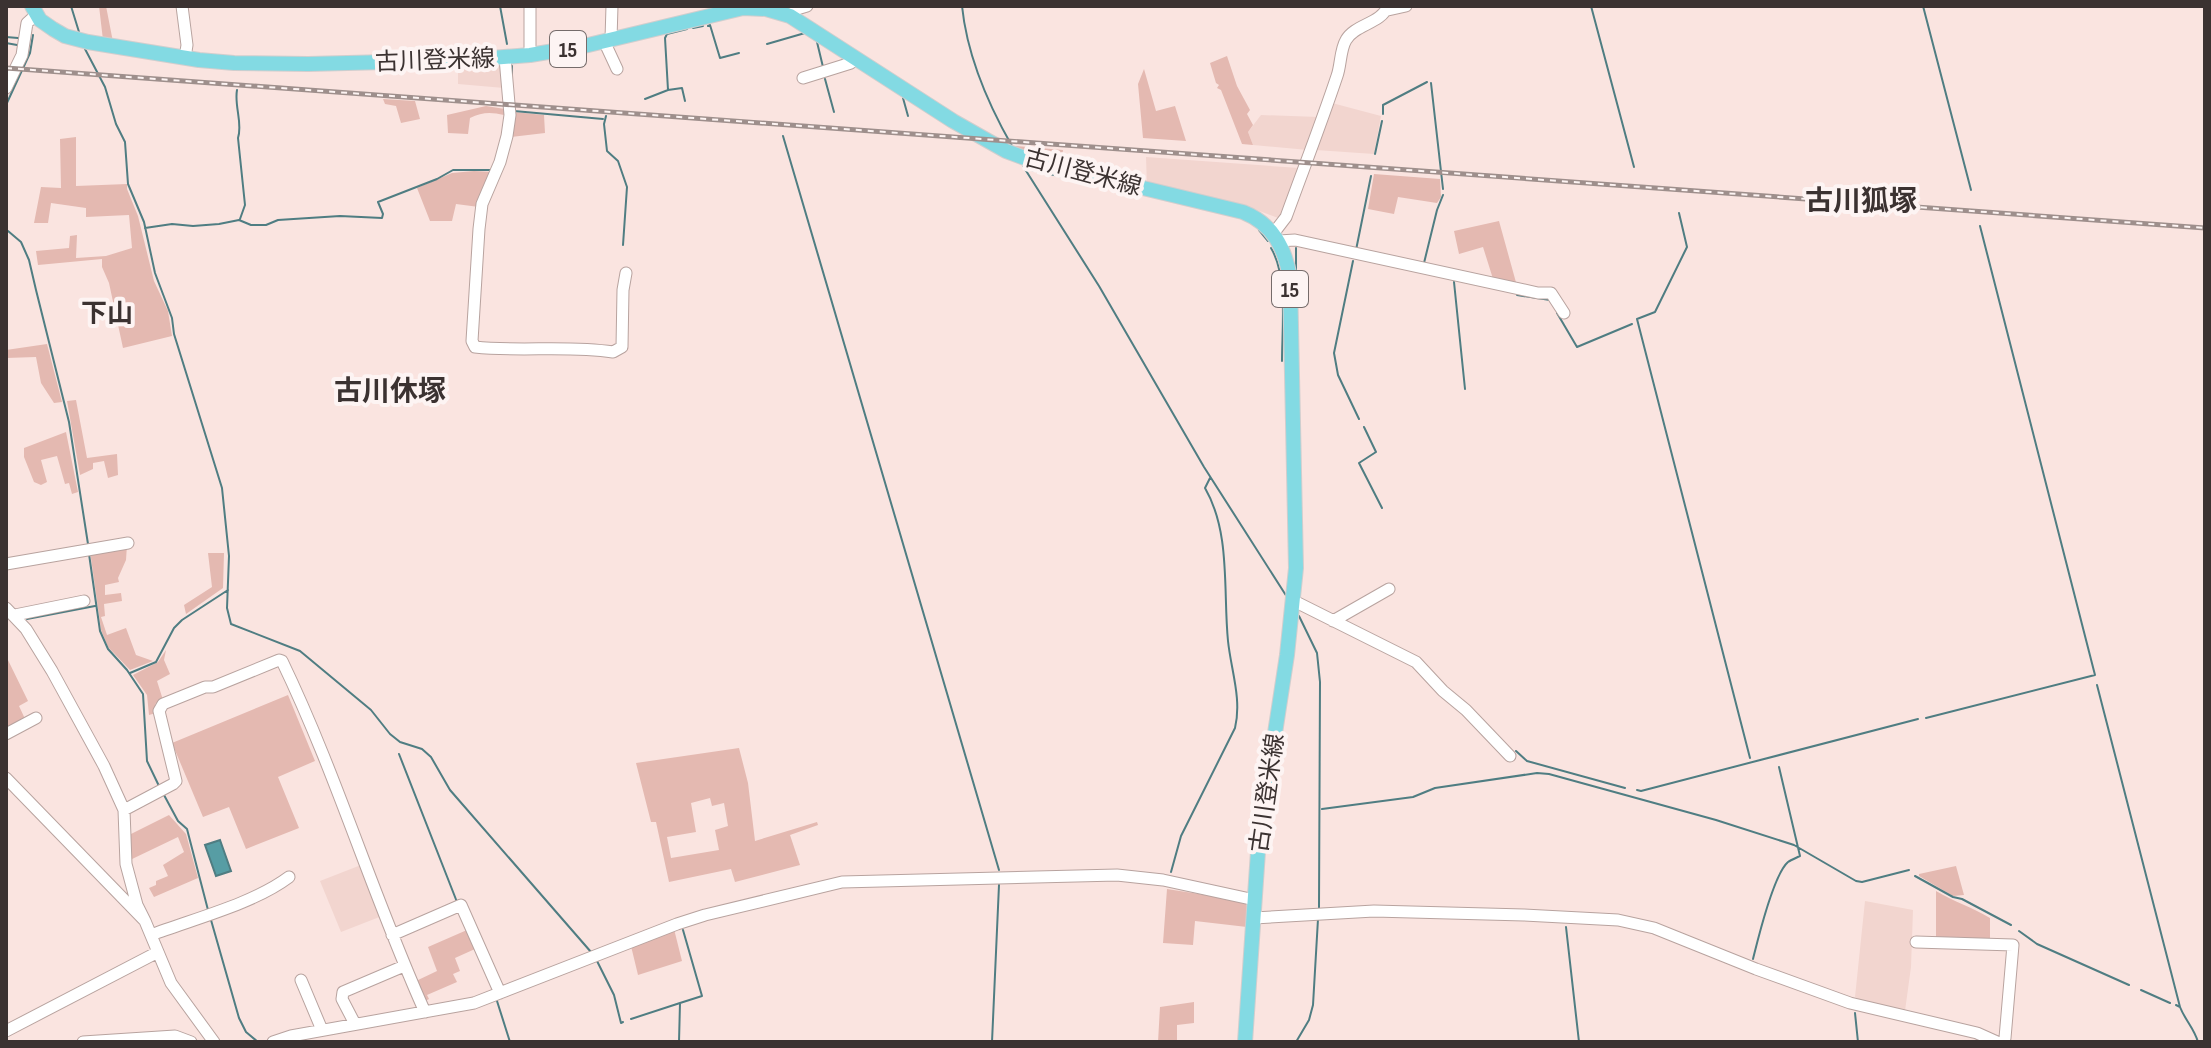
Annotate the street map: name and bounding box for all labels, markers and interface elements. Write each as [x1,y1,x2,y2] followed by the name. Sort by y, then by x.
[550,31,586,67] road number: 15
[375,44,495,77] street label: 古川登米線
[1021,143,1145,202] street label: 古川登米線
[1805,185,1917,218] district label: 古川狐塚
[1272,271,1308,307] road number: 15
[81,299,133,330] district label: 下山
[334,375,446,408] district label: 古川休塚
[1245,732,1290,855] street label: 古川登米線

